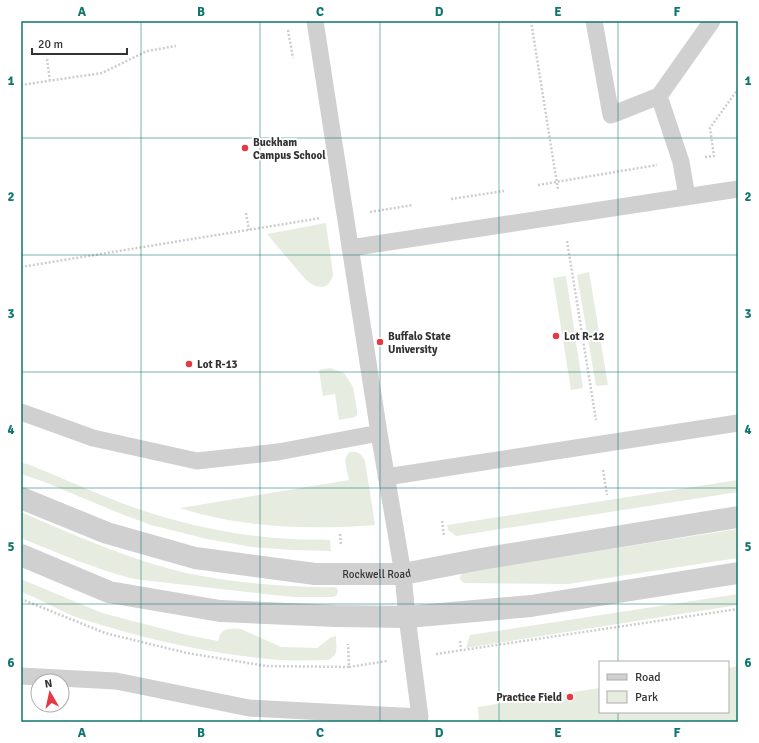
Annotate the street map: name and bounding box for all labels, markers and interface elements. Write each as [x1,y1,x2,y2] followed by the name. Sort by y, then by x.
[78,4,87,20] text: A
[197,4,205,20] text: B
[316,4,324,20] text: C
[435,4,444,20] text: D
[554,4,562,20] text: E
[674,4,681,20] text: F
[32,30,127,56] scale bar
[38,37,63,52] text: 20 m
[7,73,15,89] text: 1
[744,73,752,89] text: 1
[253,136,326,162] place label: Buckham Campus School
[240,143,250,153] marker: Buckham Campus School
[7,189,15,205] text: 2
[744,189,752,205] text: 2
[7,306,15,322] text: 3
[744,306,752,322] text: 3
[388,330,451,356] place label: Buffalo State University
[564,330,605,343] place label: Lot R-12
[551,331,561,341] marker: Lot R-12
[375,337,385,347] marker: Buffalo State University
[197,358,238,371] place label: Lot R-13
[184,359,194,369] marker: Lot R-13
[7,422,15,438] text: 4
[744,422,752,438] text: 4
[7,539,15,555] text: 5
[744,539,752,555] text: 5
[342,566,412,581] street label: Rockwell Road
[7,655,15,671] text: 6
[744,655,752,671] text: 6
[599,661,729,713] legend
[635,670,661,685] text: Road
[30,673,70,713] north arrow
[44,677,53,691] text: N
[635,690,658,705] text: Park
[496,691,562,704] place label: Practice Field
[565,692,575,702] marker: Practice Field
[78,725,87,741] text: A
[197,725,205,741] text: B
[316,725,324,741] text: C
[435,725,444,741] text: D
[554,725,562,741] text: E
[674,725,681,741] text: F

